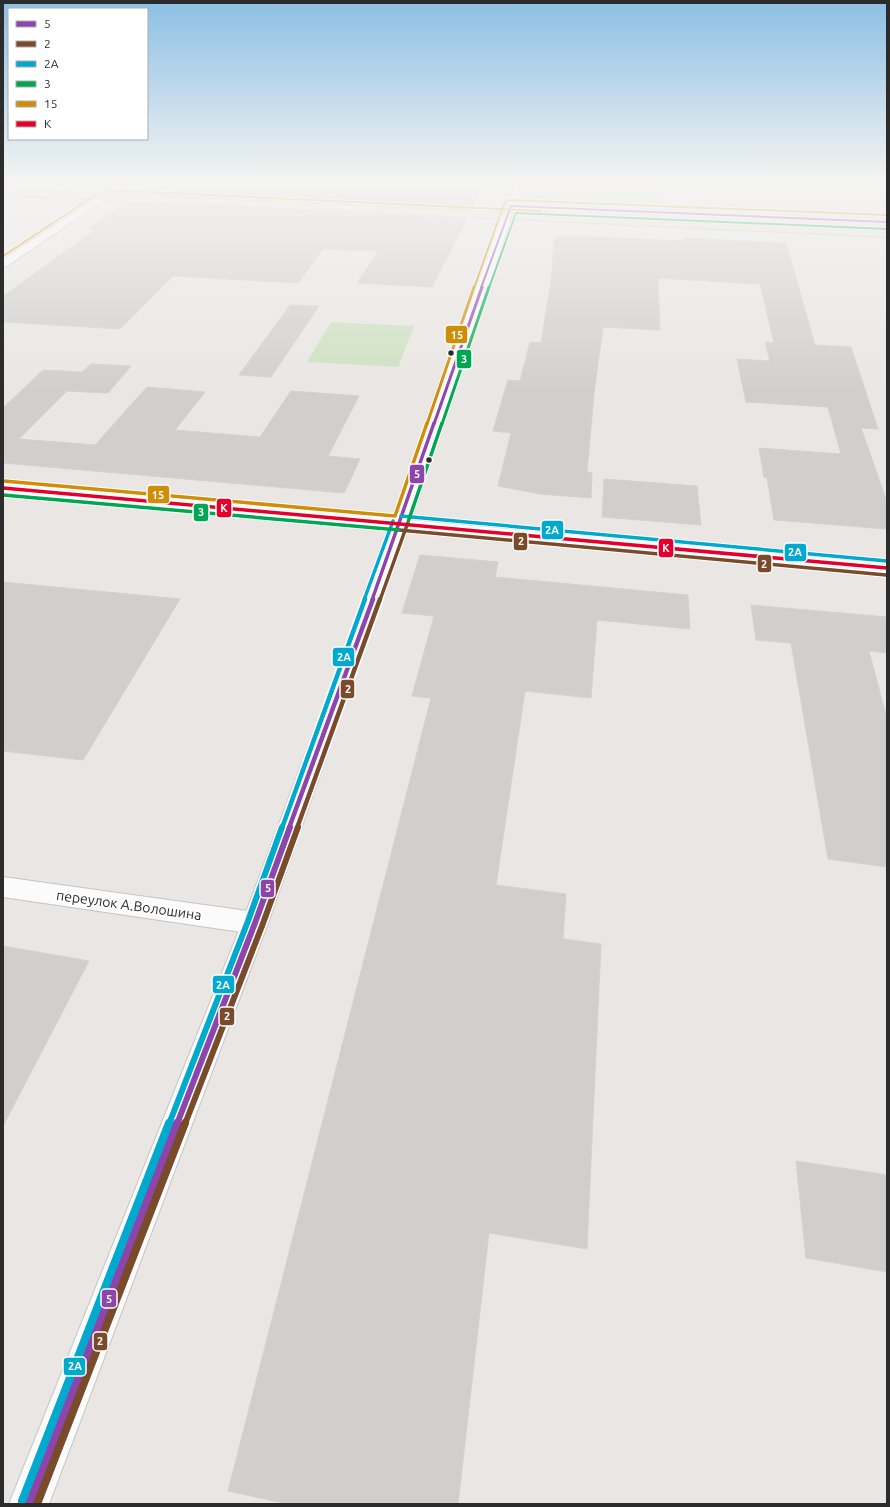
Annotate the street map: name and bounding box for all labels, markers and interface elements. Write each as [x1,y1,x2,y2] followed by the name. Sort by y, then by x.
[8,8,148,140] legend
[44,17,51,30] text: 5
[44,37,51,50] text: 2
[44,57,59,70] text: 2А
[44,77,51,90] text: 3
[44,97,58,110] text: 15
[44,117,52,130] text: К
[445,325,468,344] line badge: 15
[451,329,463,341] text: 15
[446,348,456,358] unlabelled marker
[456,349,472,369] line badge: 3
[461,353,467,365] text: 3
[424,455,434,465] unlabelled marker
[409,464,425,484] line badge: 5
[414,468,420,480] text: 5
[147,485,170,504] line badge: 15
[152,489,164,501] text: 15
[216,498,232,518] line badge: К
[220,502,228,514] text: К
[193,503,209,522] line badge: 3
[198,506,204,518] text: 3
[541,520,564,540] line badge: 2А
[545,524,559,536] text: 2А
[513,532,528,551] line badge: 2
[518,535,524,547] text: 2
[658,538,674,558] line badge: К
[662,542,670,554] text: К
[784,543,807,562] line badge: 2А
[788,546,802,558] text: 2А
[757,554,772,573] line badge: 2
[761,558,767,570] text: 2
[332,647,355,667] line badge: 2А
[337,651,351,663] text: 2А
[340,679,355,699] line badge: 2
[345,683,351,695] text: 2
[260,879,275,898] line badge: 5
[265,882,271,894] text: 5
[55,887,203,923] street label: переулок А.Волошина
[212,975,235,994] line badge: 2А
[216,979,230,991] text: 2А
[219,1007,235,1026] line badge: 2
[224,1010,230,1022] text: 2
[101,1289,117,1308] line badge: 5
[106,1293,112,1305] text: 5
[93,1332,108,1351] line badge: 2
[97,1335,103,1347] text: 2
[63,1357,86,1376] line badge: 2А
[68,1360,82,1372] text: 2А

